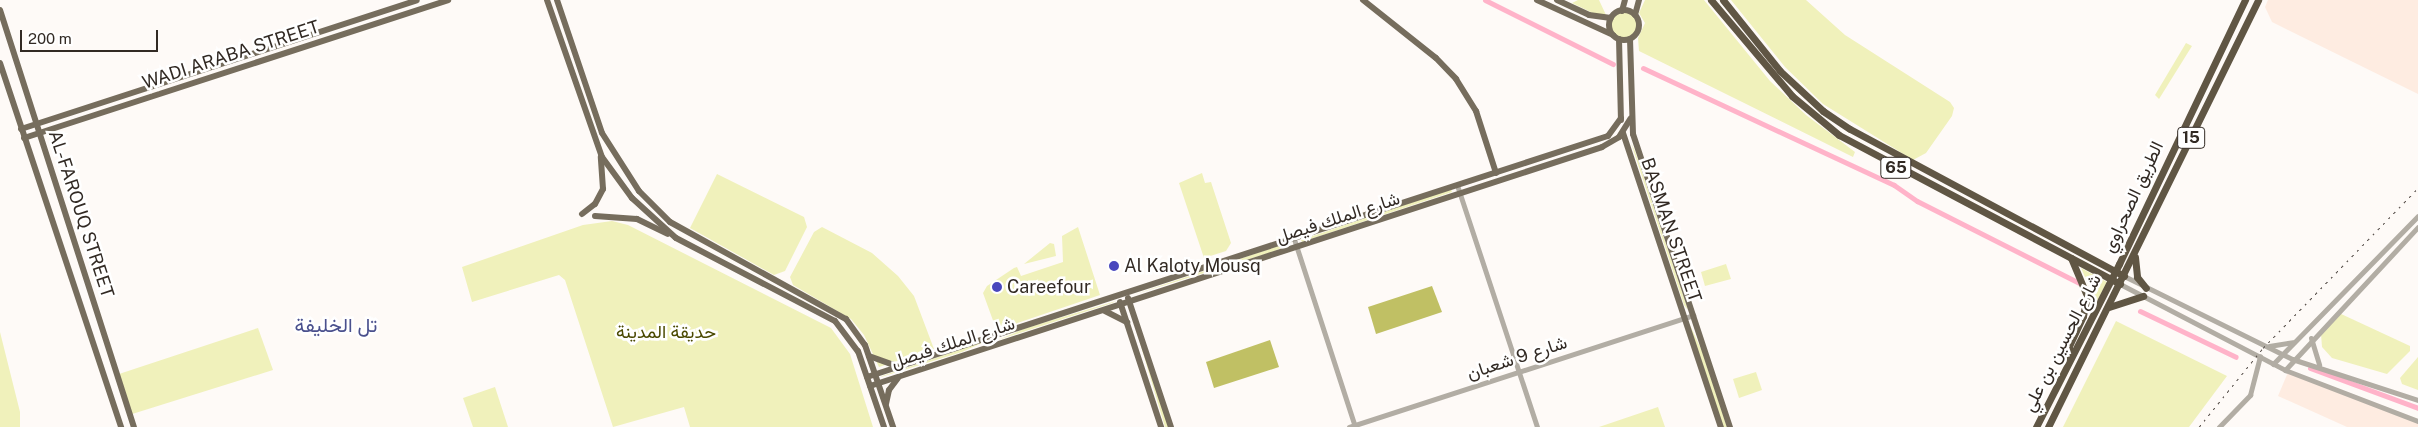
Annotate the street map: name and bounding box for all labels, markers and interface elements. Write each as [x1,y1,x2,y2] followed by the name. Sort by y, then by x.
[140,16,322,94] street label: WADI ARABA STREET
[22,20,160,52] scale bar
[28,30,72,47] text: 200 m
[2176,125,2206,152] road number: 15
[44,128,118,300] street label: AL-FAROUQ STREET
[2098,138,2168,256] street label: الطريق الصحراوي
[1880,154,1912,182] road number: 65
[1636,155,1706,305] street label: BASMAN STREET
[1273,188,1403,248] street label: شارع الملك فيصل
[1124,255,1261,277] place label: Al Kaloty Mousq
[1108,260,1120,272] marker: Al Kaloty Mousq
[2018,271,2106,415] street label: شارع الحسين بن علي
[1007,276,1091,298] place label: Careefour
[991,281,1003,293] marker: Careefour
[295,313,377,337] district label: تل الخليفة
[888,313,1018,373] street label: شارع الملك فيصل
[616,321,716,343] park label: حديقة المدينة
[1464,332,1570,384] street label: شارع 9 شعبان

